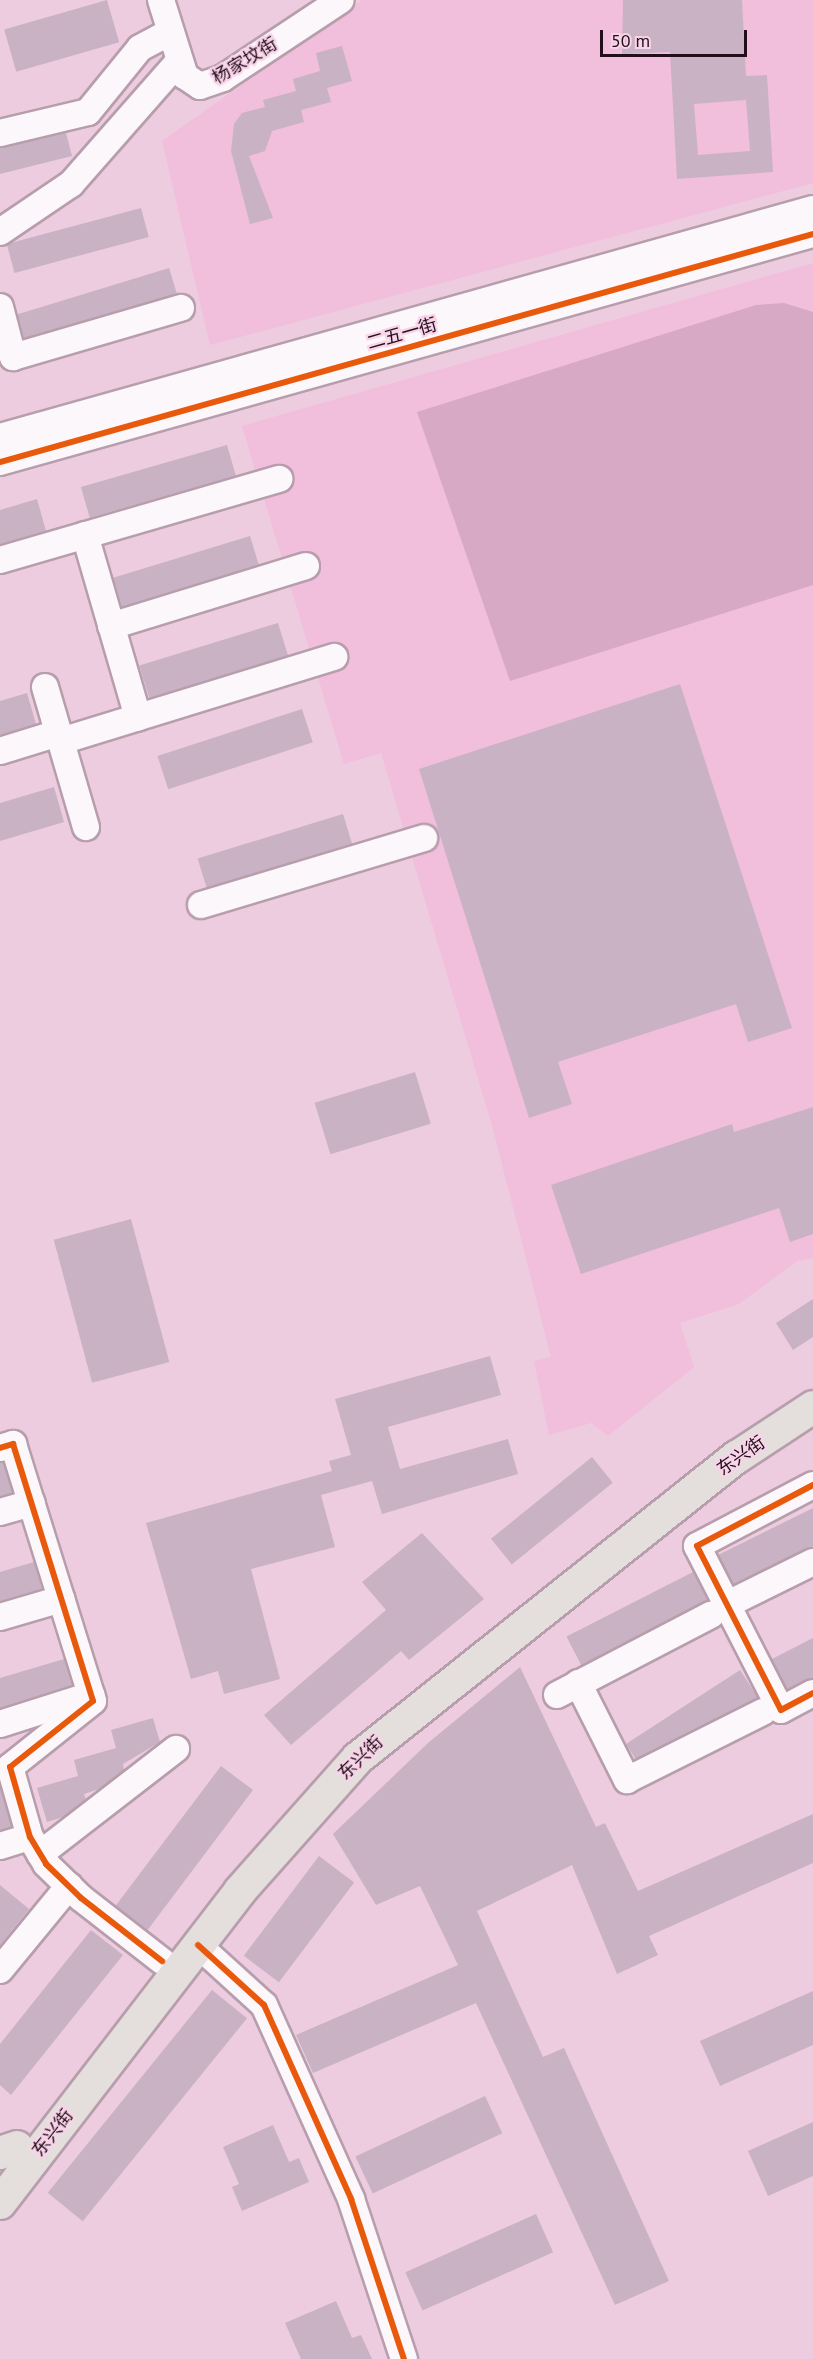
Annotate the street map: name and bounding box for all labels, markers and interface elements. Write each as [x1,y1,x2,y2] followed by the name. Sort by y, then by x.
[603,18,750,56] scale bar
[611,29,650,52] text: 50 m
[209,33,281,89] street label: 杨家坟街
[364,314,440,354] street label: 二五一街
[713,1432,769,1480] street label: 东兴街
[334,1731,388,1785] street label: 东兴街
[28,2105,78,2161] street label: 东兴街

